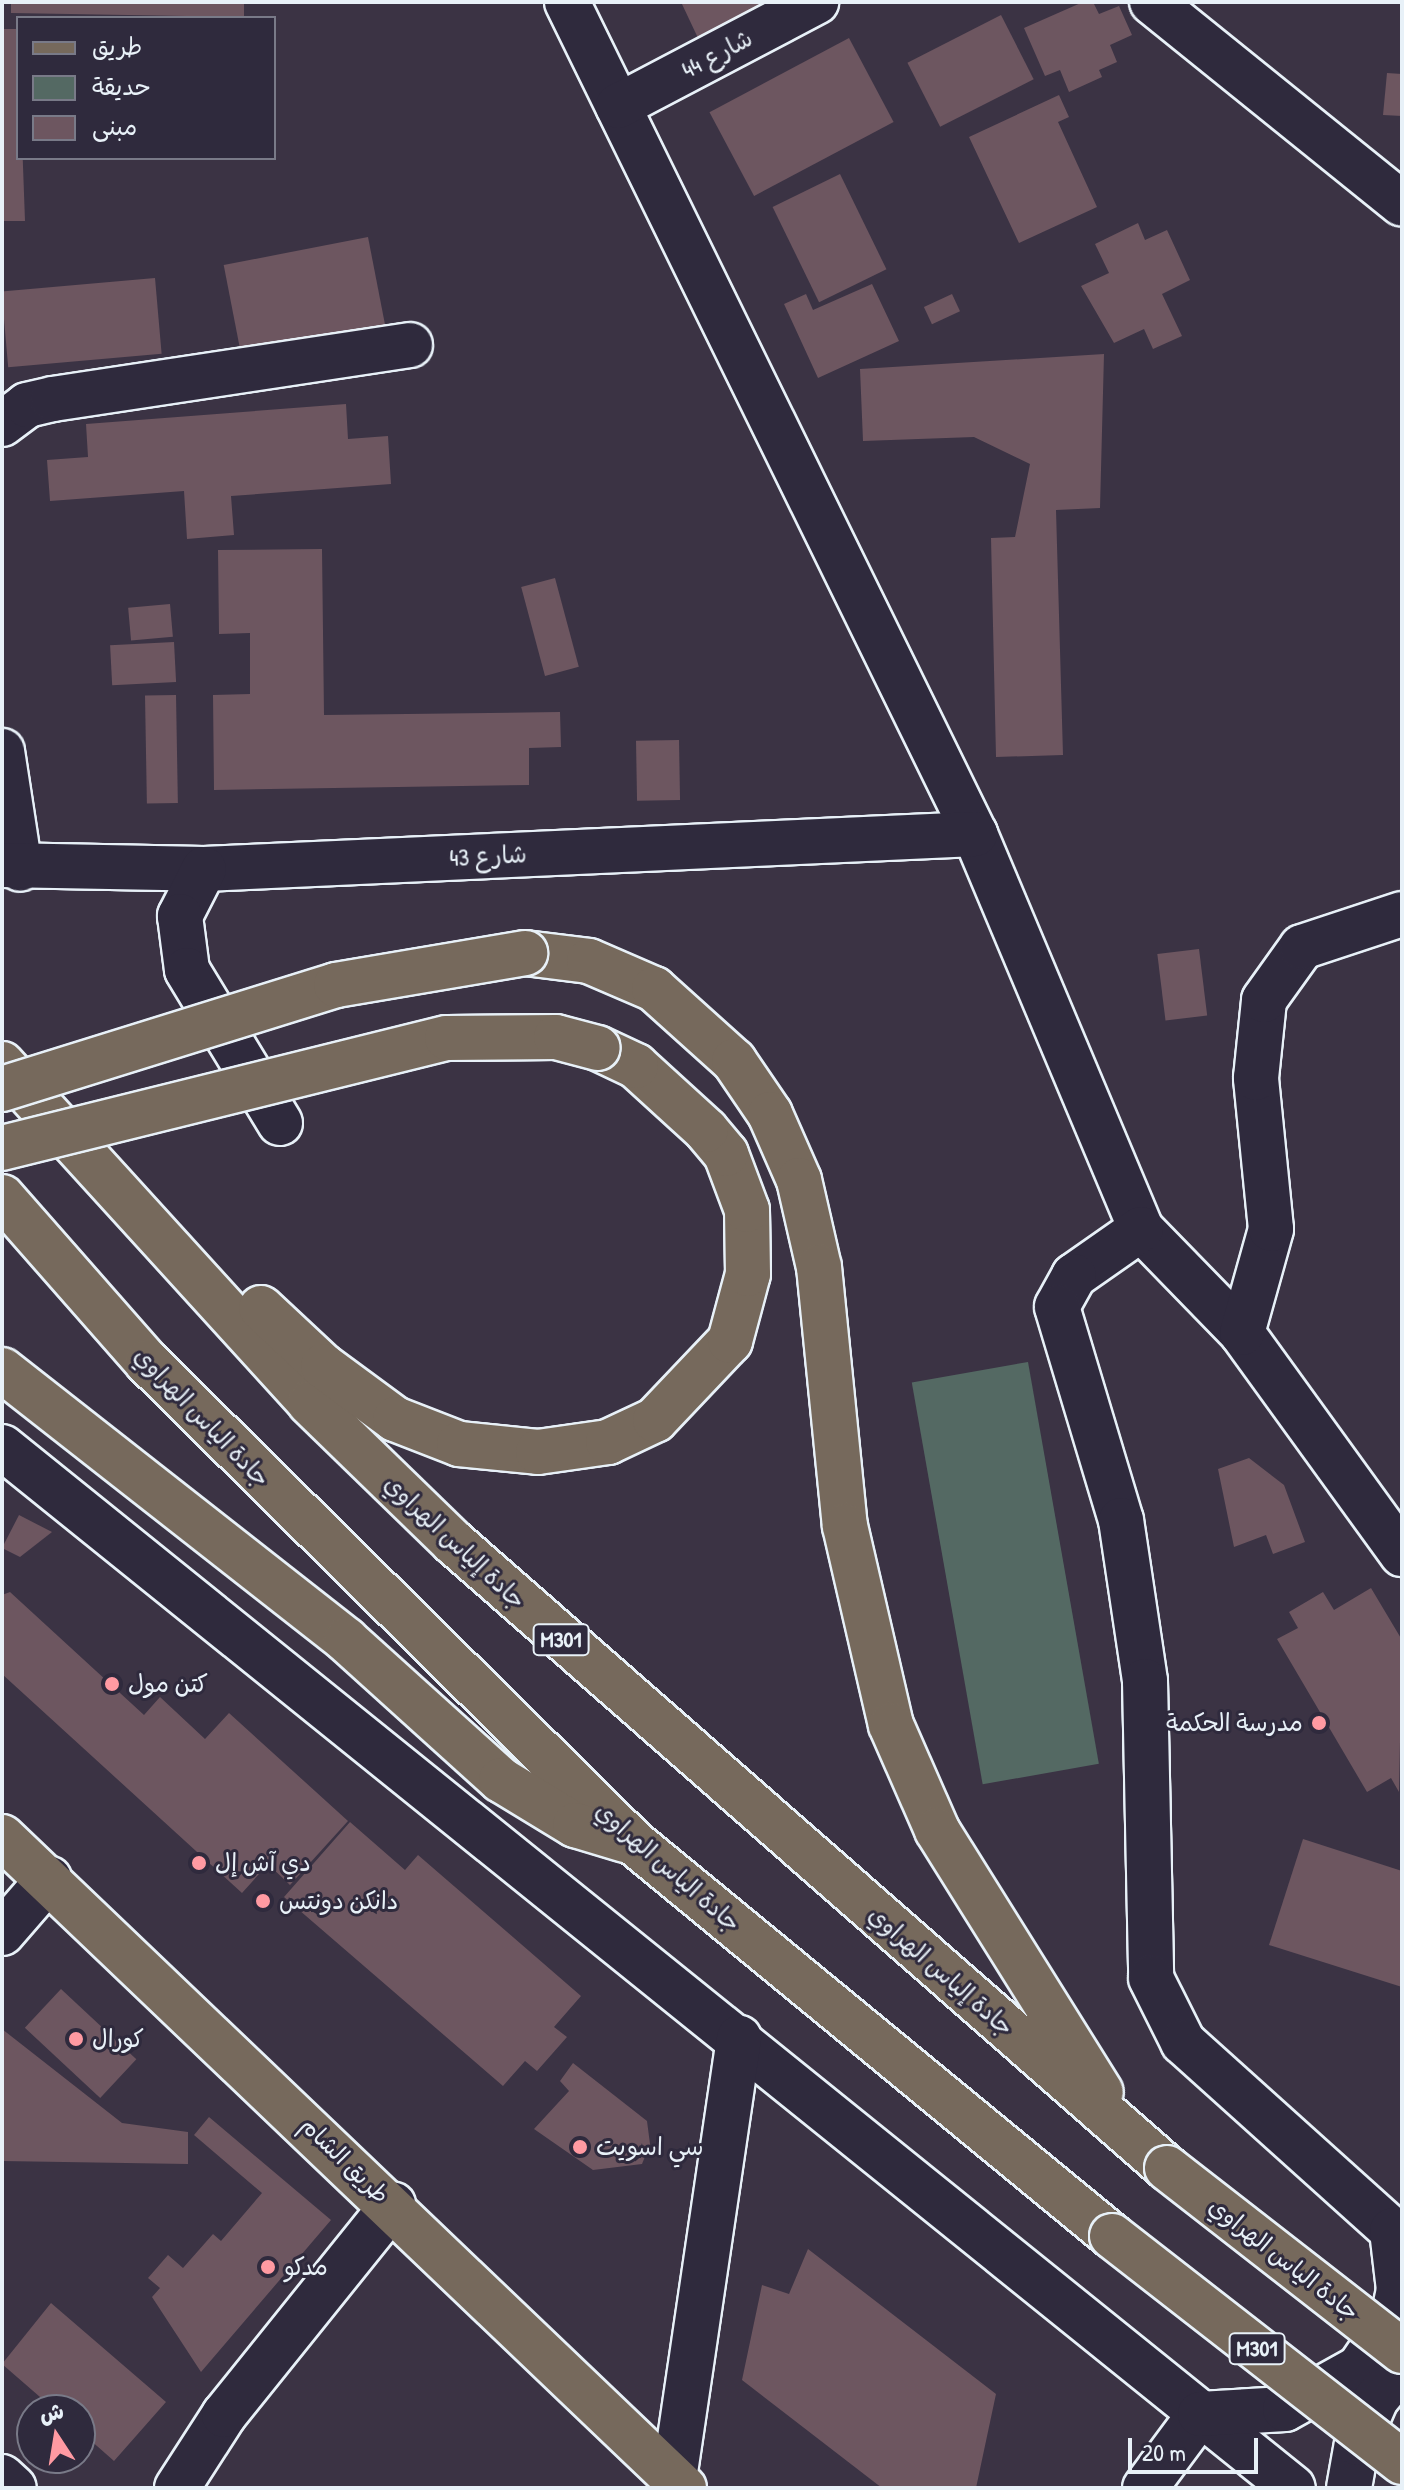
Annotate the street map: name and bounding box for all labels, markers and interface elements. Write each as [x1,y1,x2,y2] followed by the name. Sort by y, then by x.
[16,16,276,160] legend
[677,24,757,84] street label: شارع 44
[92,30,142,62] text: طريق
[92,70,151,102] text: حديقة
[92,110,137,142] text: مبنى
[449,840,527,872] street label: شارع 43
[128,1341,276,1493] street label: جادة الياس الهراوي
[378,1469,532,1615] street label: جادة إلياس الهراوي
[531,1622,591,1658] road number: M301
[128,1670,208,1698] place label: كتن مول
[103,1675,121,1693] marker: كتن مول
[1166,1709,1303,1737] place label: مدرسة الحكمة
[1310,1714,1328,1732] marker: مدرسة الحكمة
[590,1796,746,1938] street label: جادة الياس الهراوي
[215,1849,311,1877] place label: دي آش إل
[190,1854,208,1872] marker: دي آش إل
[279,1887,398,1915] place label: دانكن دونتس
[254,1892,272,1910] marker: دانكن دونتس
[863,1900,1019,2042] street label: جادة إلياس الهراوي
[92,2025,144,2053] place label: كورال
[67,2030,85,2048] marker: كورال
[295,2111,395,2209] street label: طريق الشام
[596,2133,704,2161] place label: سي اسويت
[571,2138,589,2156] marker: سي اسويت
[1203,2191,1365,2327] street label: جادة الياس الهراوي
[284,2253,328,2281] place label: مدكو
[259,2258,277,2276] marker: مدكو
[1227,2331,1287,2367] road number: M301
[16,2394,96,2474] north arrow
[36,2395,66,2430] text: ش
[1132,2422,1262,2472] scale bar
[1142,2436,1186,2468] text: 20 m

